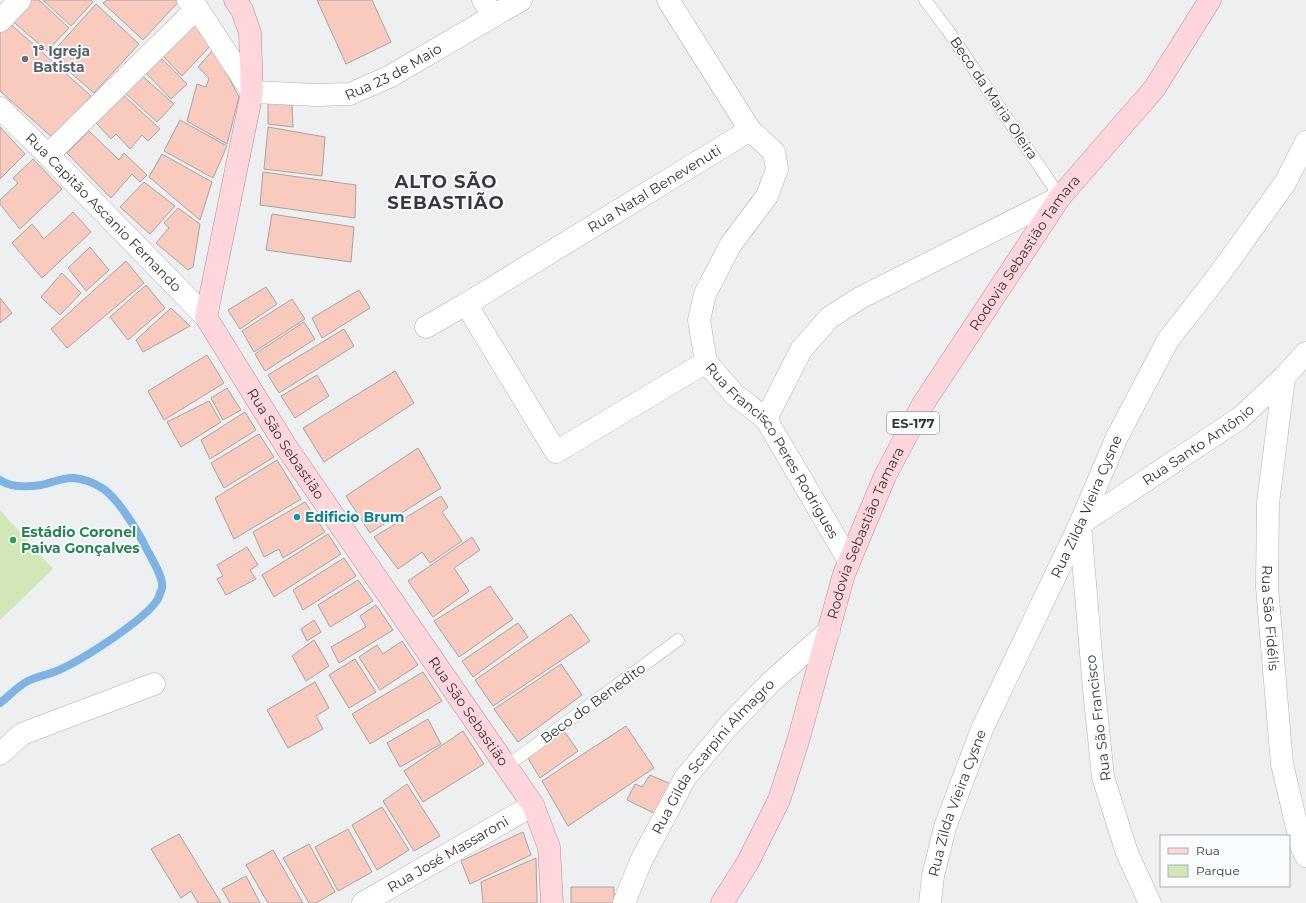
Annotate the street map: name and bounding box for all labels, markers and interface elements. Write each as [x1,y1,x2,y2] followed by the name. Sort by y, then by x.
[946,33,1042,163] street label: Beco da Maria Oleira
[342,39,445,104] street label: Rua 23 de Maio
[33,42,90,76] place label: 1ª Igreja Batista
[20,54,30,64] marker: 1ª Igreja Batista
[22,129,186,296] street label: Rua Capitão Ascanio Fernando
[584,141,724,236] street label: Rua Natal Benevenuti
[387,171,505,214] district label: ALTO SÃO SEBASTIÃO
[965,171,1084,334] street label: Rodovia Sebastião Tamara
[702,359,843,542] street label: Rua Francisco Peres Rodrigues
[243,385,329,503] street label: Rua São Sebastião
[1139,400,1258,489] street label: Rua Santo Antônio
[887,412,939,434] road number: ES-177
[1047,432,1126,581] street label: Rua Zilda Vieira Cysne
[823,444,908,621] street label: Rodovia Sebastião Tamara
[305,508,405,526] place label: Edificio Brum
[292,512,302,522] marker: Edificio Brum
[21,523,140,557] place label: Estádio Coronel Paiva Gonçalves
[8,535,18,545] marker: Estádio Coronel Paiva Gonçalves
[1258,565,1283,672] street label: Rua São Fidélis
[424,653,513,770] street label: Rua São Sebastião
[1081,654,1115,782] street label: Rua São Francisco
[537,659,649,747] street label: Beco do Benedito
[648,675,778,837] street label: Rua Gilda Scarpini Almagro
[924,727,990,878] street label: Rua Zilda Vieira Cysne
[384,812,512,896] street label: Rua José Massaroni
[1160,835,1290,887] legend
[1196,843,1220,858] text: Rua
[1196,863,1240,878] text: Parque

